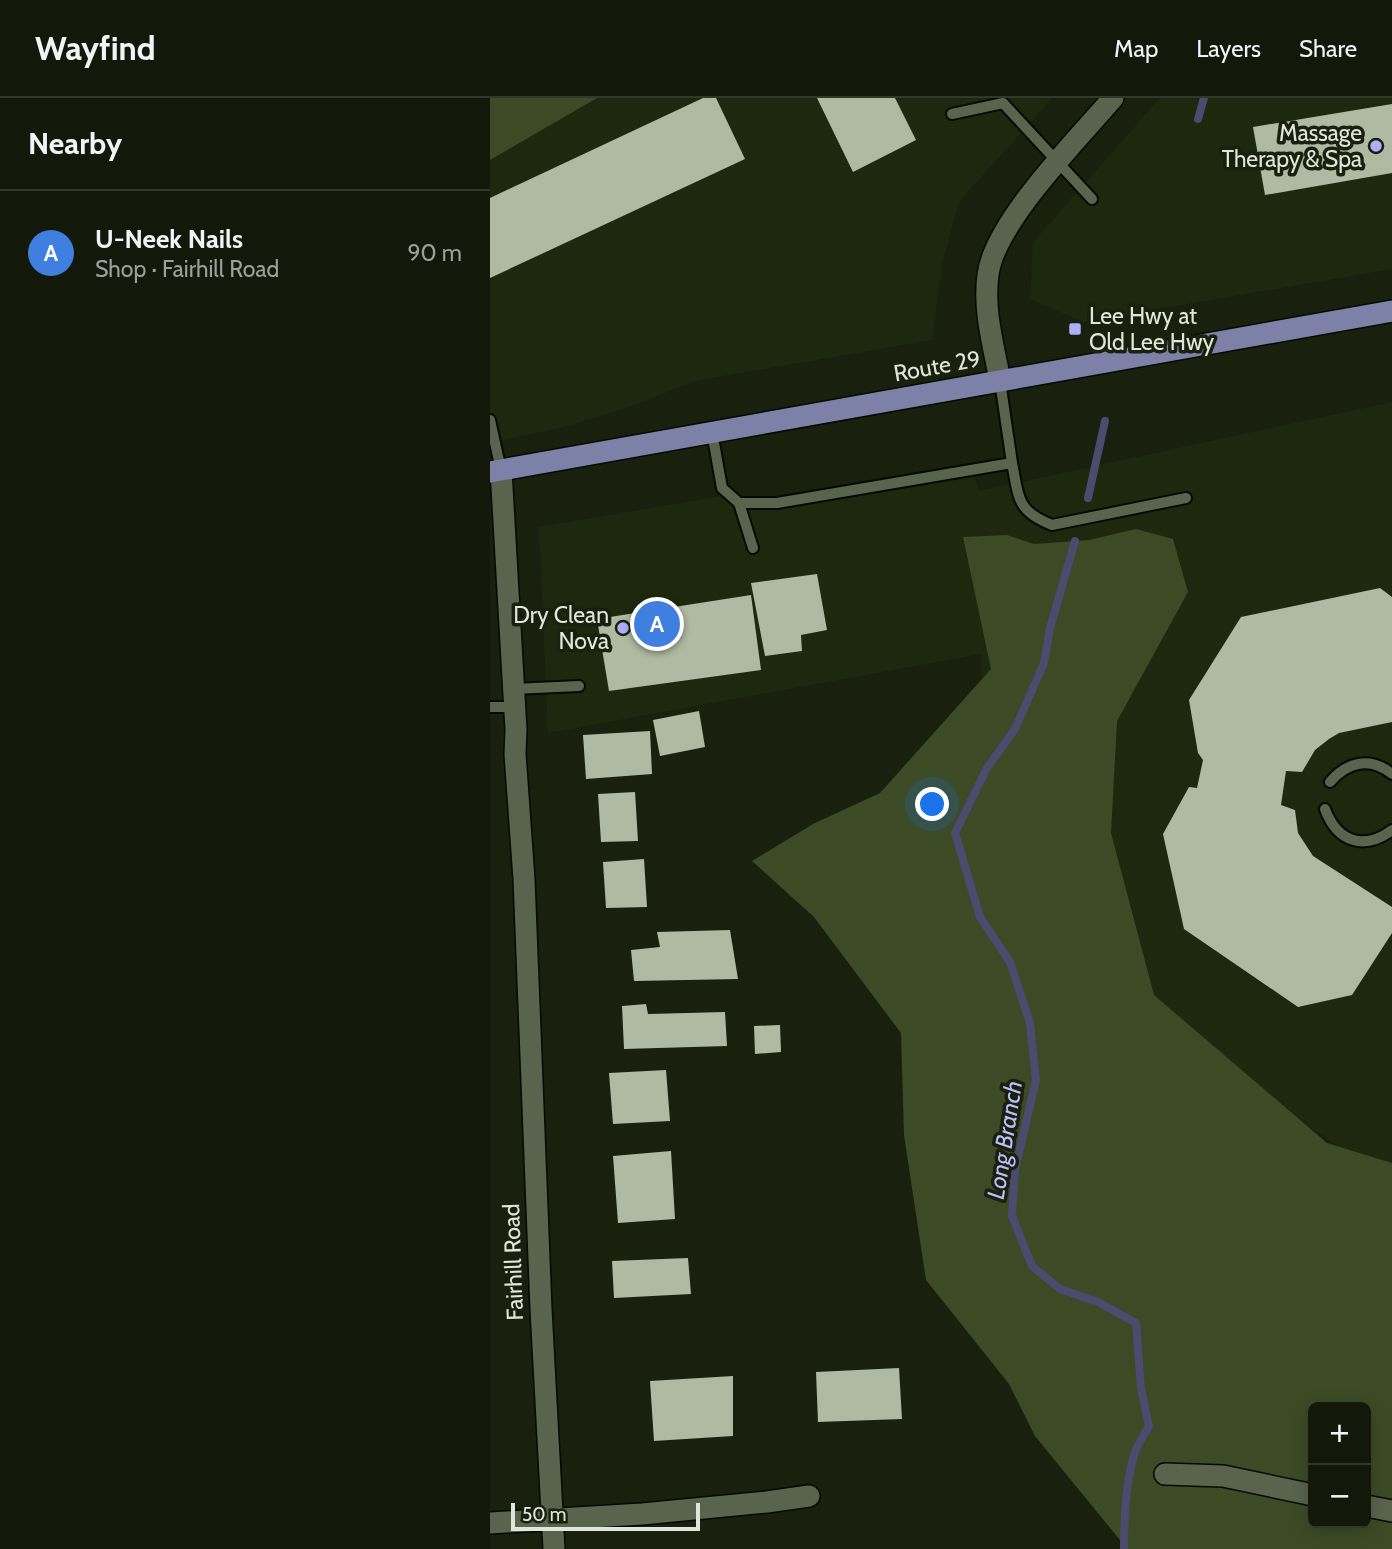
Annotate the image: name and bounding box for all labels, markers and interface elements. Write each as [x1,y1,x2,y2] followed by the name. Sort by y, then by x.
[35,28,156,68] text: Wayfind
[1114,34,1158,63] text: Map
[1196,34,1261,63] text: Layers
[1299,34,1357,63] text: Share
[1222,119,1362,173] place label: Massage Therapy & Spa
[28,125,122,162] text: Nearby
[1368,138,1384,154] marker: Massage Therapy & Spa
[95,223,243,255] text: U-Neek Nails
[44,239,58,267] text: A
[408,239,462,267] text: 90 m
[95,255,279,283] text: Shop · Fairhill Road
[1089,302,1215,356] place label: Lee Hwy at Old Lee Hwy
[1067,321,1083,337] marker: Lee Hwy at Old Lee Hwy
[891,345,983,387] street label: Route 29
[634,598,680,650] pin: A
[513,601,609,655] place label: Dry Clean Nova
[615,620,631,636] marker: Dry Clean Nova
[915,787,949,821] your location
[981,1079,1028,1201] water label: Long Branch
[497,1203,529,1321] street label: Fairhill Road
[1308,1402,1371,1528] map controls
[1308,1402,1371,1465] button: +
[1308,1465,1371,1528] button: −
[511,1500,700,1532] scale bar
[522,1503,566,1526] text: 50 m

